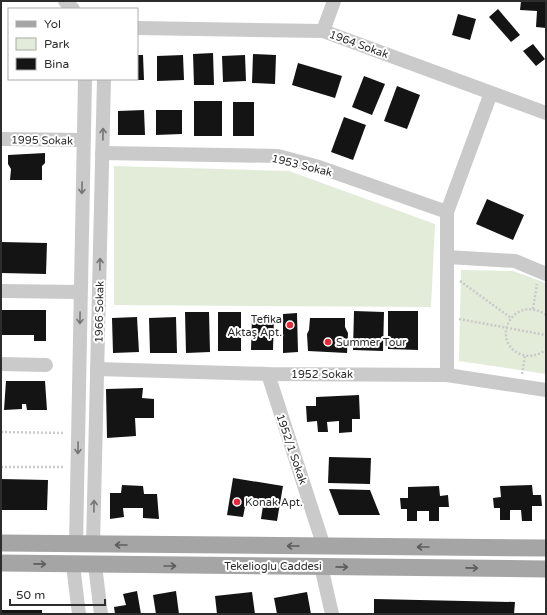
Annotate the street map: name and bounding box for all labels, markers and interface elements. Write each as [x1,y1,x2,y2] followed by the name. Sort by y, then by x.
[8,8,138,80] legend
[44,17,61,31] text: Yol
[327,28,390,61] street label: 1964 Sokak
[44,37,70,51] text: Park
[44,57,69,71] text: Bina
[99,128,107,141] one-way arrow
[11,133,73,148] street label: 1995 Sokak
[270,152,334,179] street label: 1953 Sokak
[79,181,86,194] one-way arrow
[96,258,104,271] one-way arrow
[92,281,107,343] street label: 1966 Sokak
[76,311,84,324] one-way arrow
[227,313,282,339] place label: Tefika Aktaş Apt.
[285,320,295,330] marker: Tefika Aktaş Apt.
[336,336,407,349] place label: Summer Tour
[323,337,333,347] marker: Summer Tour
[291,368,353,381] street label: 1952 Sokak
[273,412,310,486] street label: 1952/1 Sokak
[74,441,81,454] one-way arrow
[245,496,303,509] place label: Konak Apt.
[232,497,242,507] marker: Konak Apt.
[90,500,98,513] one-way arrow
[115,541,128,549] one-way arrow
[287,543,300,550] one-way arrow
[417,543,430,551] one-way arrow
[33,560,46,568] one-way arrow
[224,560,322,573] street label: Tekelioglu Caddesi
[163,562,176,570] one-way arrow
[335,563,348,571] one-way arrow
[465,564,478,572] one-way arrow
[10,581,105,607] scale bar
[16,588,45,602] text: 50 m

